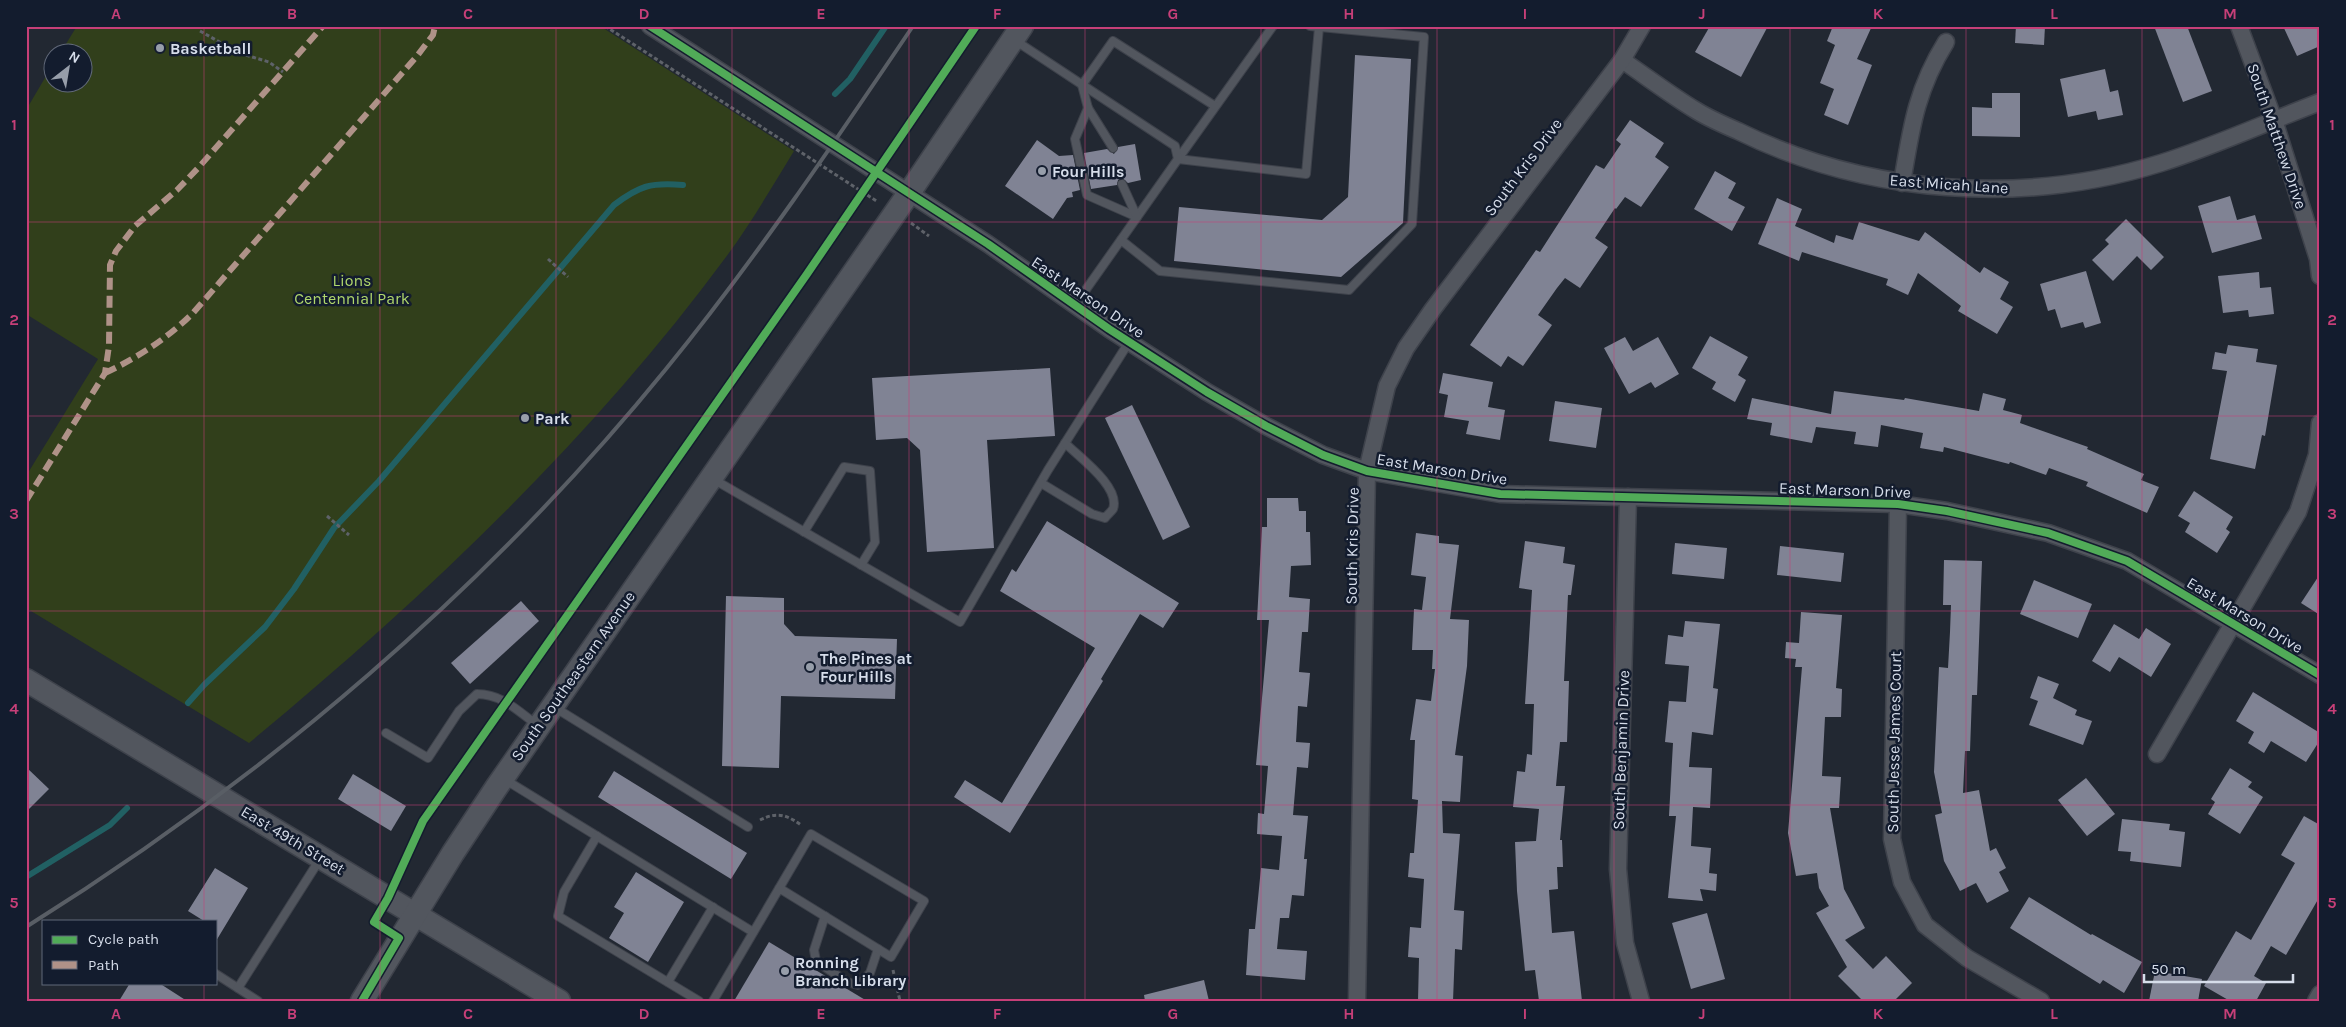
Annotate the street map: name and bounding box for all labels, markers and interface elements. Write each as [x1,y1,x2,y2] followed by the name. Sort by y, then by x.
[111,4,121,23] text: A
[287,4,297,23] text: B
[463,4,473,23] text: C
[639,4,650,23] text: D
[816,4,826,23] text: E
[993,4,1002,23] text: F
[1168,4,1178,23] text: G
[1343,4,1355,23] text: H
[1523,4,1527,23] text: I
[1698,4,1706,23] text: J
[1873,4,1884,23] text: K
[2050,4,2058,23] text: L
[2223,4,2237,23] text: M
[170,39,251,58] place label: Basketball
[42,42,92,92] north arrow
[154,42,166,54] marker: Basketball
[66,47,83,67] text: N
[2243,61,2311,211] street label: South Matthew Drive
[1480,114,1566,220] street label: South Kris Drive
[11,115,17,134] text: 1
[2329,115,2335,134] text: 1
[1052,162,1124,181] place label: Four Hills
[1036,165,1048,177] marker: Four Hills
[1889,170,2009,198] street label: East Micah Lane
[1028,252,1148,342] street label: East Marson Drive
[294,271,410,308] park label: Lions Centennial Park
[9,310,19,329] text: 2
[2327,310,2337,329] text: 2
[535,409,570,428] place label: Park
[519,412,531,424] marker: Park
[1375,449,1509,489] street label: East Marson Drive
[1779,478,1911,502] street label: East Marson Drive
[1341,487,1363,605] street label: South Kris Drive
[9,504,19,523] text: 3
[2327,504,2337,523] text: 3
[2183,573,2307,657] street label: East Marson Drive
[507,587,639,765] street label: South Southeastern Avenue
[820,649,912,686] place label: The Pines at Four Hills
[1883,651,1905,833] street label: South Jesse James Court
[804,661,816,673] marker: The Pines at Four Hills
[1609,670,1633,830] street label: South Benjamin Drive
[9,699,19,718] text: 4
[2327,699,2337,718] text: 4
[238,802,348,878] street label: East 49th Street
[9,893,19,912] text: 5
[2327,893,2337,912] text: 5
[42,920,218,984] legend
[88,930,159,948] text: Cycle path
[2144,952,2292,984] scale bar
[795,953,906,990] place label: Ronning Branch Library
[88,956,119,974] text: Path
[2151,960,2186,978] text: 50 m
[779,965,791,977] marker: Ronning Branch Library
[111,1004,121,1023] text: A
[287,1004,297,1023] text: B
[463,1004,473,1023] text: C
[639,1004,650,1023] text: D
[816,1004,826,1023] text: E
[993,1004,1002,1023] text: F
[1168,1004,1178,1023] text: G
[1343,1004,1355,1023] text: H
[1523,1004,1527,1023] text: I
[1698,1004,1706,1023] text: J
[1873,1004,1884,1023] text: K
[2050,1004,2058,1023] text: L
[2223,1004,2237,1023] text: M

